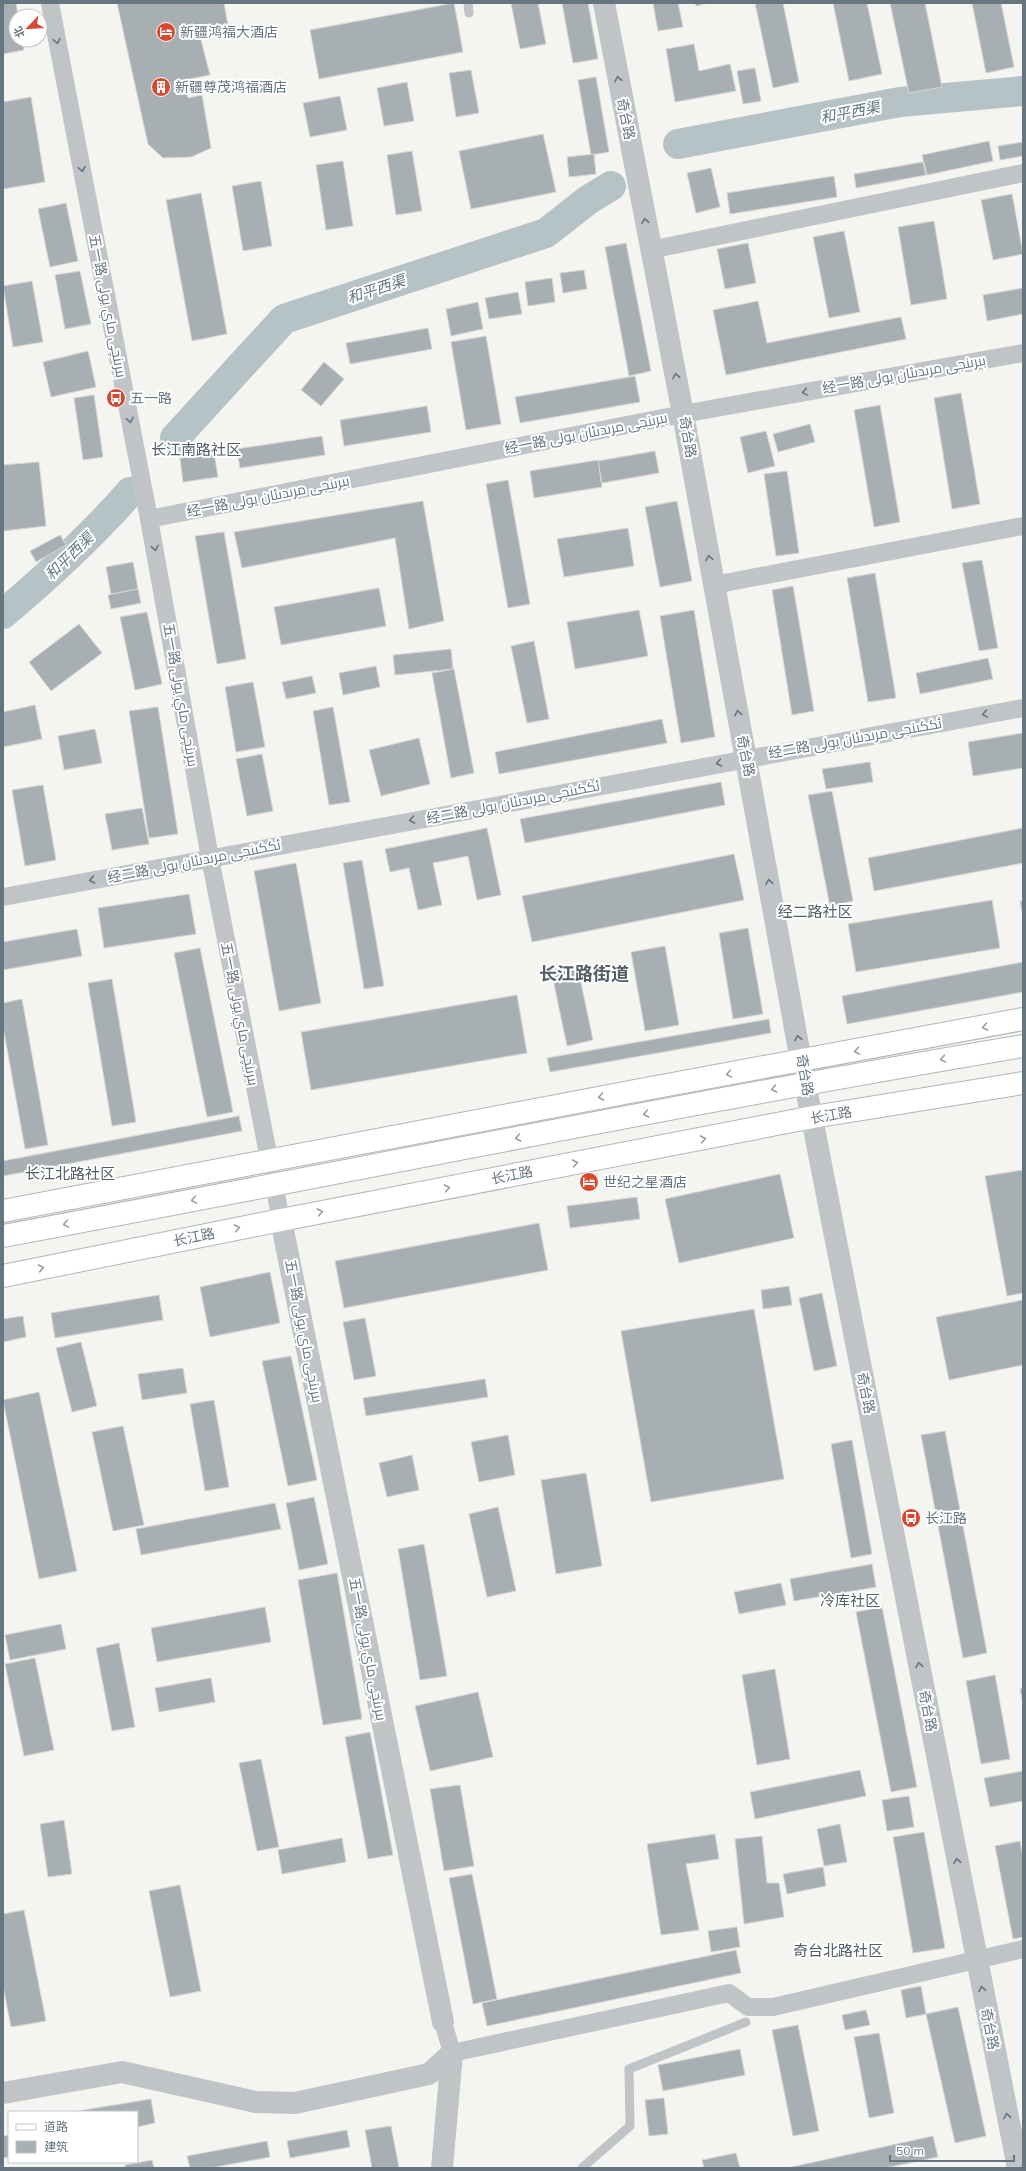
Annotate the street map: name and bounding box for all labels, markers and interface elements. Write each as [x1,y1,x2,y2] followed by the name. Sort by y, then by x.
[8,8,48,48] north arrow
[155,21,177,43] hotel icon: 新疆鸿福大酒店
[180,23,278,41] place label: 新疆鸿福大酒店
[10,24,28,40] text: 北
[53,38,61,44] one-way arrow
[150,76,172,98] building icon: 新疆尊茂鸿福酒店
[615,76,623,82] one-way arrow
[175,78,287,96] place label: 新疆尊茂鸿福酒店
[613,97,639,141] street label: 奇台路
[819,97,883,127] water label: 和平西渠
[77,166,86,172] one-way arrow
[641,217,650,224] one-way arrow
[82,233,131,380] street label: 五一路 بىرىنچى ماي يولى
[345,270,409,307] water label: 和平西渠
[821,351,987,397] street label: 经一路 بىرىنجى مرىدىئان يولى
[672,372,680,379] one-way arrow
[105,387,127,409] bus stop icon: 五一路
[802,387,809,396] one-way arrow
[130,389,172,407] place label: 五一路
[503,408,669,458] street label: 经一路 بىرىنجى مرىدىئان يولى
[675,415,701,459] street label: 奇台路
[126,417,134,423] one-way arrow
[151,440,241,459] district label: 长江南路社区
[185,471,351,521] street label: 经一路 بىرىنجى مرىدىئان يولى
[41,527,99,584] water label: 和平西渠
[150,545,158,551] one-way arrow
[705,555,714,561] one-way arrow
[157,622,202,769] street label: 五一路 بىرىنچى ماي يولى
[735,710,743,716] one-way arrow
[981,710,988,718] one-way arrow
[767,714,943,762] street label: 经二路 ئككىنجى مرىدىئان يولى
[733,734,759,778] street label: 奇台路
[716,758,722,767] one-way arrow
[425,776,601,828] street label: 经二路 ئككىنجى مرىدىئان يولى
[409,816,415,824] one-way arrow
[106,835,282,887] street label: 经二路 ئككىنجى مرىدىئان يولى
[89,876,95,884] one-way arrow
[766,879,774,886] one-way arrow
[777,902,853,921] district label: 经二路社区
[214,941,263,1088] street label: 五一路 بىرىنچى ماي يولى
[539,962,629,985] district label: 长江路街道
[982,1022,988,1031] one-way arrow
[794,1035,803,1041] one-way arrow
[854,1046,860,1055] one-way arrow
[792,1053,818,1097] street label: 奇台路
[940,1055,946,1063] one-way arrow
[726,1069,732,1078] one-way arrow
[771,1084,777,1092] one-way arrow
[598,1093,604,1101] one-way arrow
[809,1102,853,1128] street label: 长江路
[643,1109,649,1117] one-way arrow
[515,1134,522,1142] one-way arrow
[700,1135,706,1143] one-way arrow
[572,1160,578,1168] one-way arrow
[490,1162,534,1188] street label: 长江路
[25,1164,115,1183] district label: 长江北路社区
[578,1171,600,1193] hotel icon: 世纪之星酒店
[603,1173,687,1191] place label: 世纪之星酒店
[444,1184,450,1193] one-way arrow
[191,1196,197,1204] one-way arrow
[317,1209,323,1217] one-way arrow
[63,1219,69,1228] one-way arrow
[172,1224,216,1250] street label: 长江路
[234,1225,240,1233] one-way arrow
[278,1258,327,1405] street label: 五一路 بىرىنچى ماي يولى
[38,1264,44,1273] one-way arrow
[853,1371,879,1415] street label: 奇台路
[900,1507,922,1529] bus stop icon: 长江路
[925,1509,967,1527] place label: 长江路
[342,1576,391,1723] street label: 五一路 بىرىنچى ماي يولى
[820,1591,880,1610] district label: 冷库社区
[915,1662,923,1668] one-way arrow
[915,1689,941,1733] street label: 奇台路
[953,1858,961,1864] one-way arrow
[793,1941,883,1960] district label: 奇台北路社区
[978,1985,986,1992] one-way arrow
[977,2007,1003,2051] street label: 奇台路
[8,2111,138,2163] legend
[1004,2113,1012,2119] one-way arrow
[44,2119,68,2134] text: 道路
[890,2137,1014,2163] scale bar
[44,2139,68,2154] text: 建筑
[896,2143,924,2158] text: 50 m

